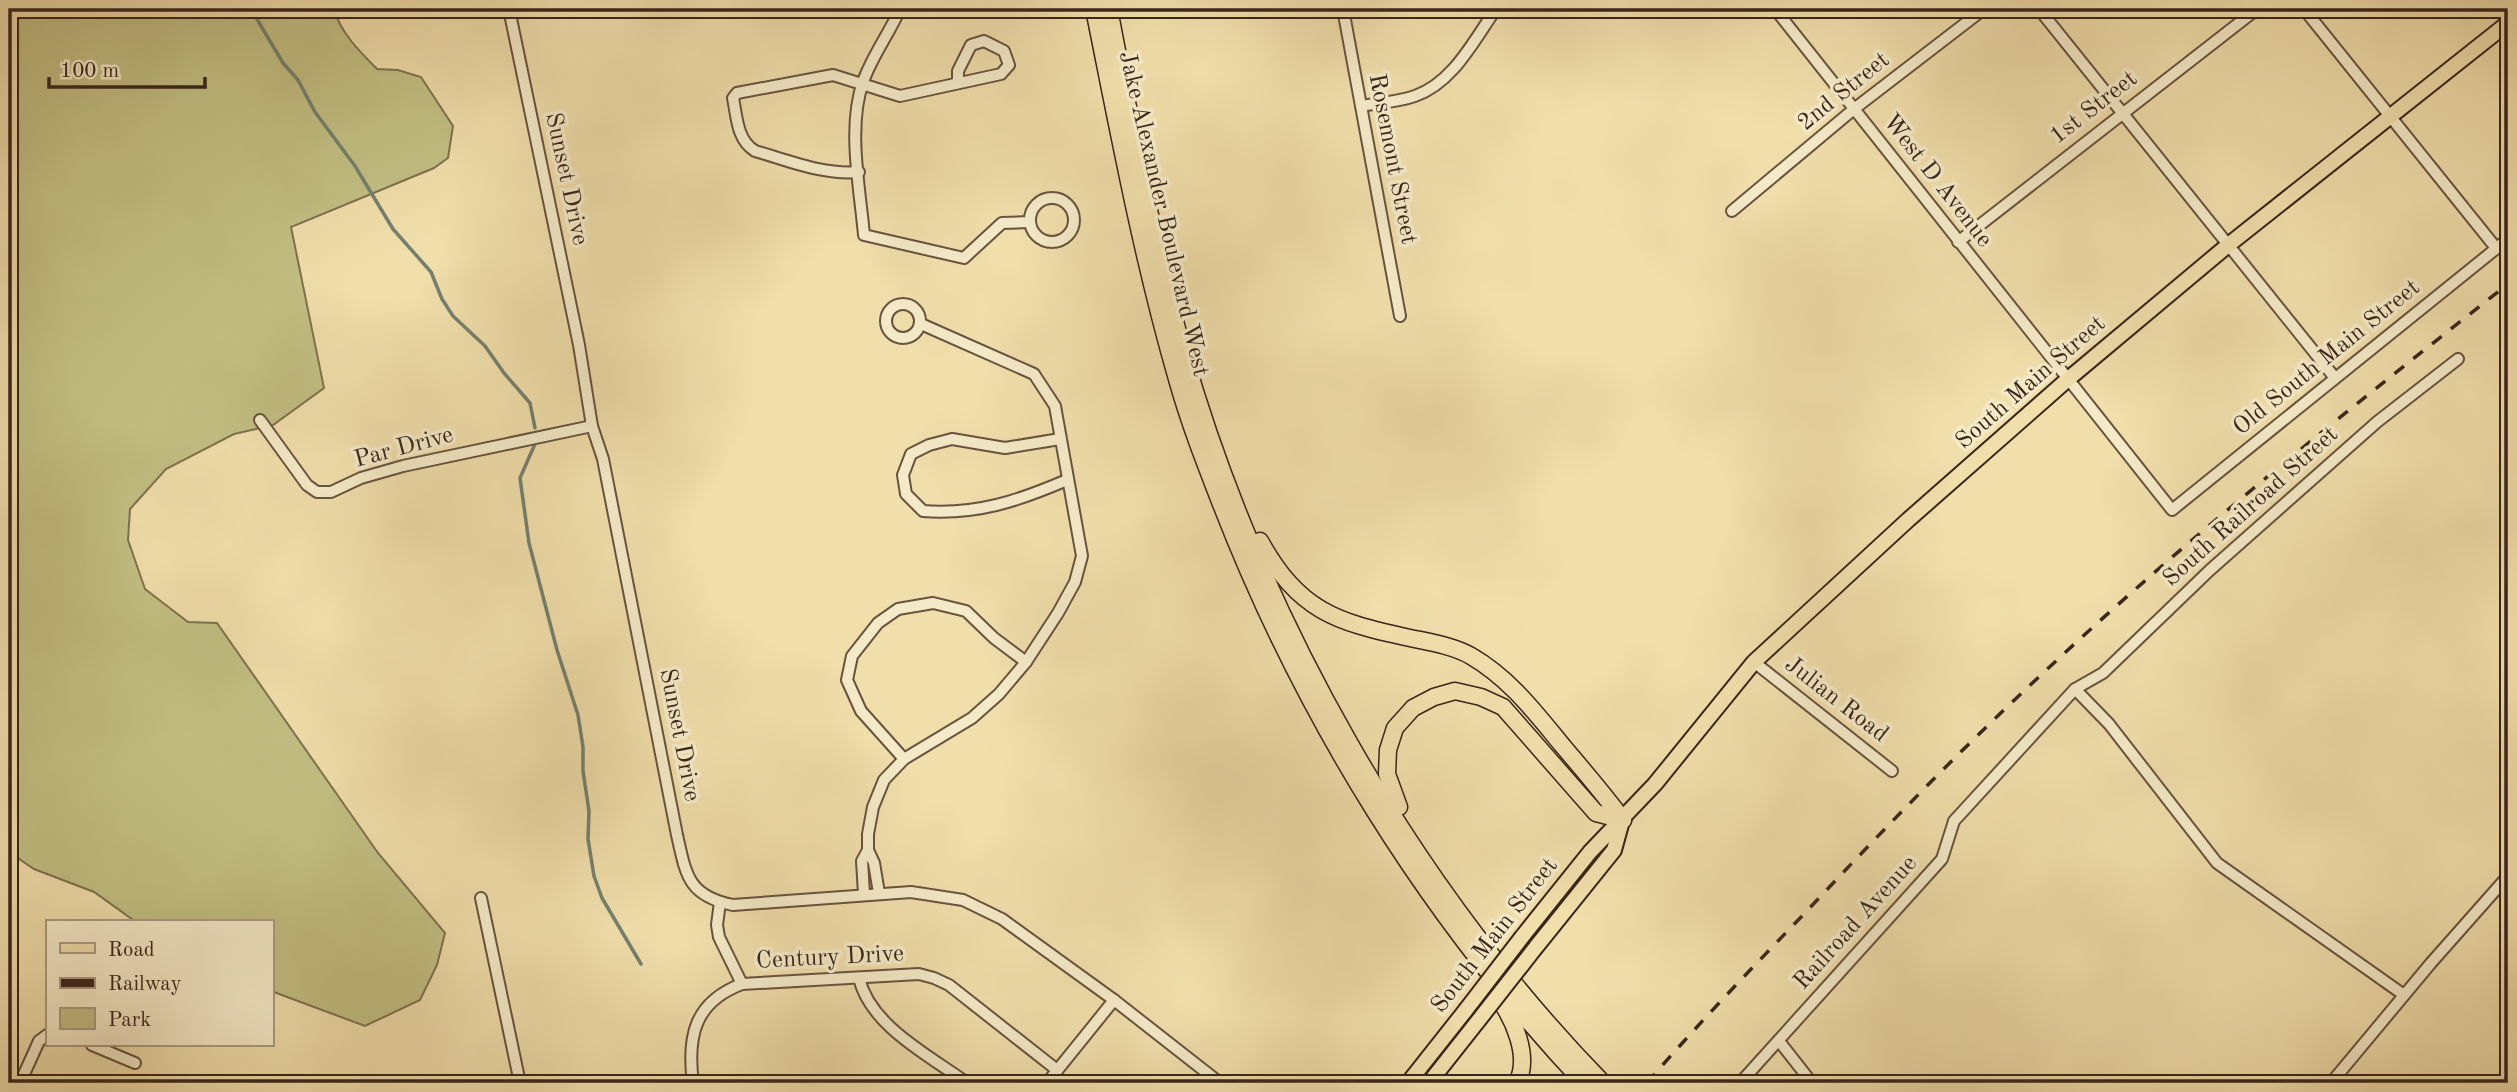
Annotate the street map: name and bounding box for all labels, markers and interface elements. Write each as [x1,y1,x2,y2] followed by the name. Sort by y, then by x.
[49,46,205,90] scale bar
[1794,48,1894,136] street label: 2nd Street
[1114,49,1212,379] street label: Jake Alexander Boulevard West
[60,61,119,82] text: 100 m
[2046,67,2142,149] street label: 1st Street
[1364,72,1420,246] street label: Rosemont Street
[1878,110,1996,252] street label: West D Avenue
[540,111,592,247] street label: Sunset Drive
[2229,276,2425,440] street label: Old South Main Street
[1952,312,2110,454] street label: South Main Street
[2159,422,2343,592] street label: South Railroad Street
[352,423,456,473] street label: Par Drive
[1780,652,1892,748] street label: Julian Road
[654,667,704,803] street label: Sunset Drive
[1790,851,1922,995] street label: Railroad Avenue
[1427,854,1563,1018] street label: South Main Street
[46,920,273,1046] legend
[108,940,155,961] text: Road
[755,942,905,974] street label: Century Drive
[108,974,182,995] text: Railway
[108,1010,151,1031] text: Park

